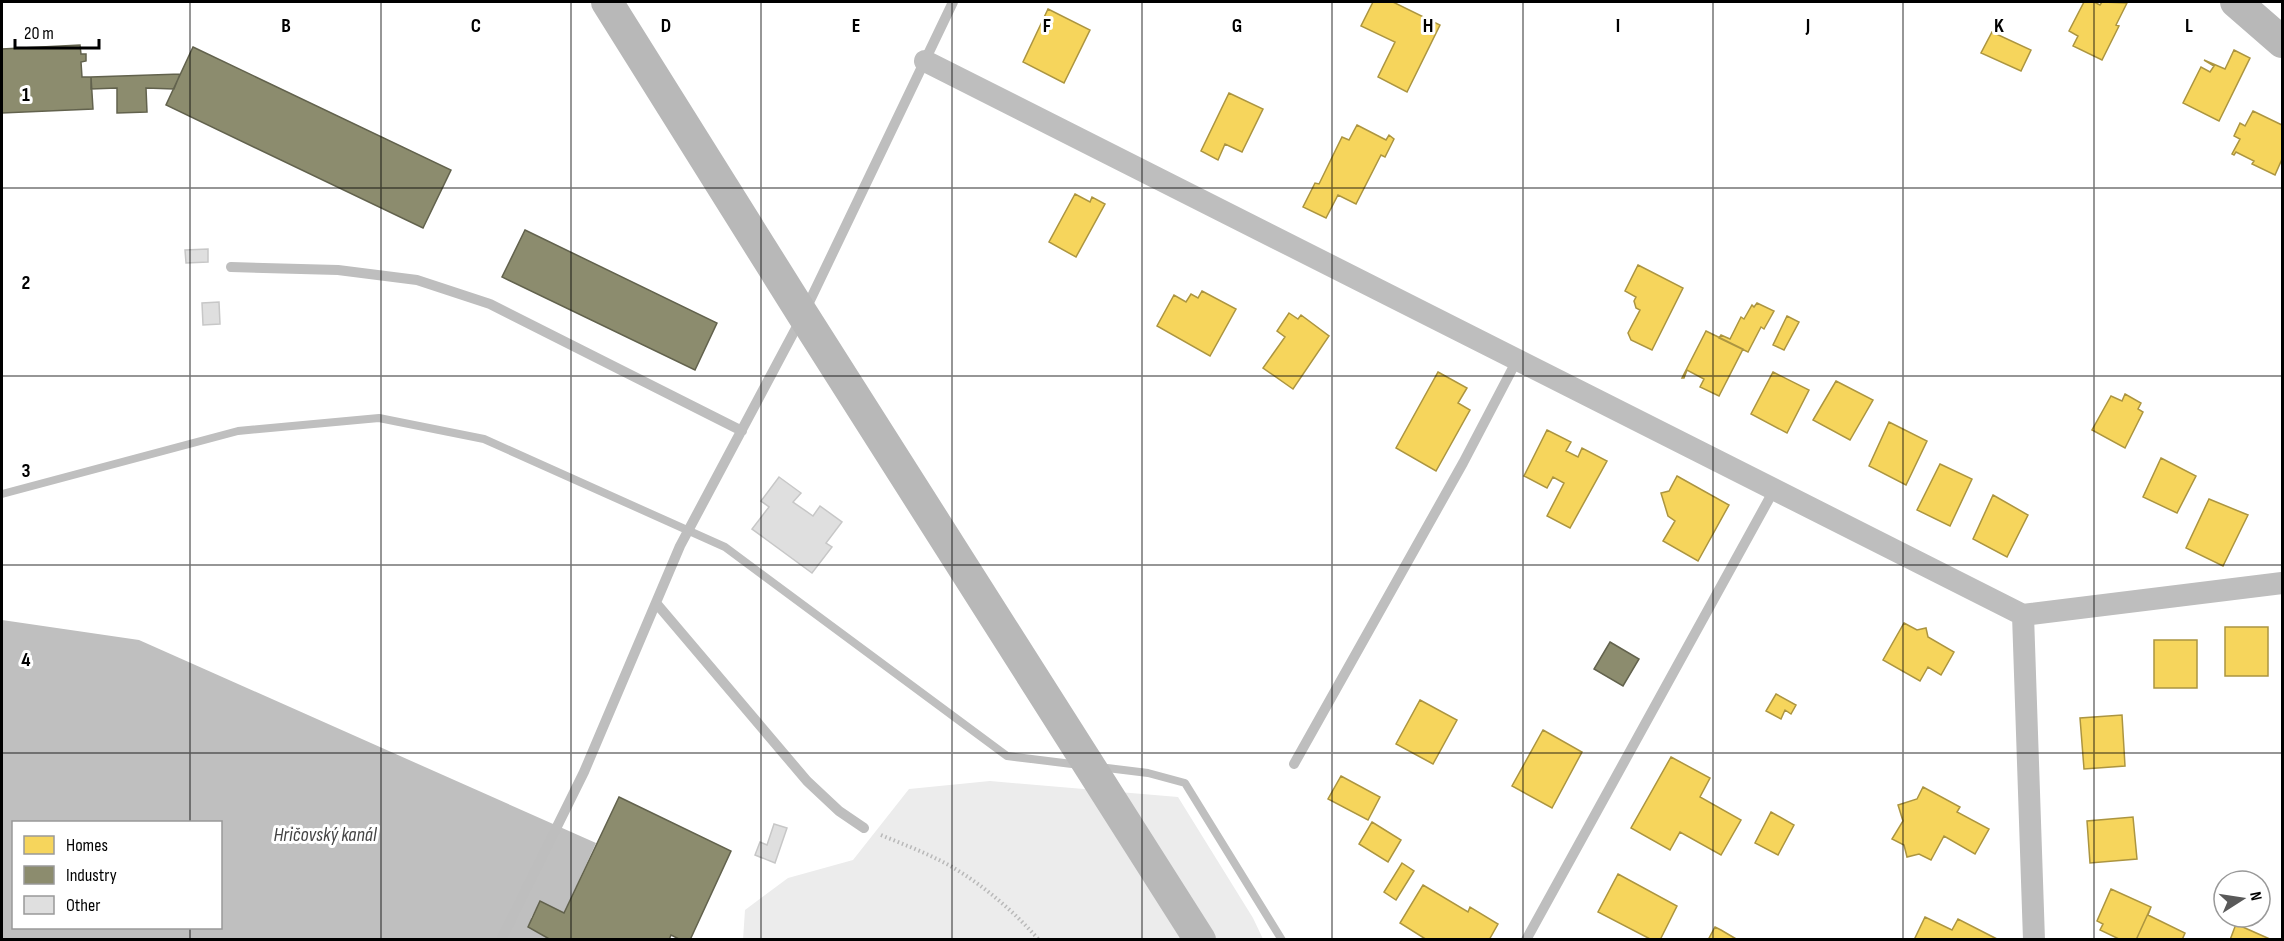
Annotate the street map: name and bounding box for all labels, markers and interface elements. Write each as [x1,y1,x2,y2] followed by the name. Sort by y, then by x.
[15,12,99,50] scale bar
[281,14,291,38] text: B
[471,14,481,38] text: C
[661,14,671,38] text: D
[852,14,860,38] text: E
[1043,14,1051,38] text: F
[1232,14,1242,38] text: G
[1423,14,1433,38] text: H
[1616,14,1620,38] text: I
[1805,14,1810,38] text: J
[1994,14,2004,38] text: K
[2185,14,2193,38] text: L
[24,23,54,44] text: 20 m
[22,83,30,107] text: 1
[22,271,30,295] text: 2
[22,459,31,483] text: 3
[21,648,31,672] text: 4
[12,821,222,929] legend
[273,823,378,847] water label: Hričovský kanál
[66,835,108,856] text: Homes
[66,865,117,886] text: Industry
[2212,869,2272,929] north arrow
[2245,890,2265,902] text: N
[66,895,100,916] text: Other

